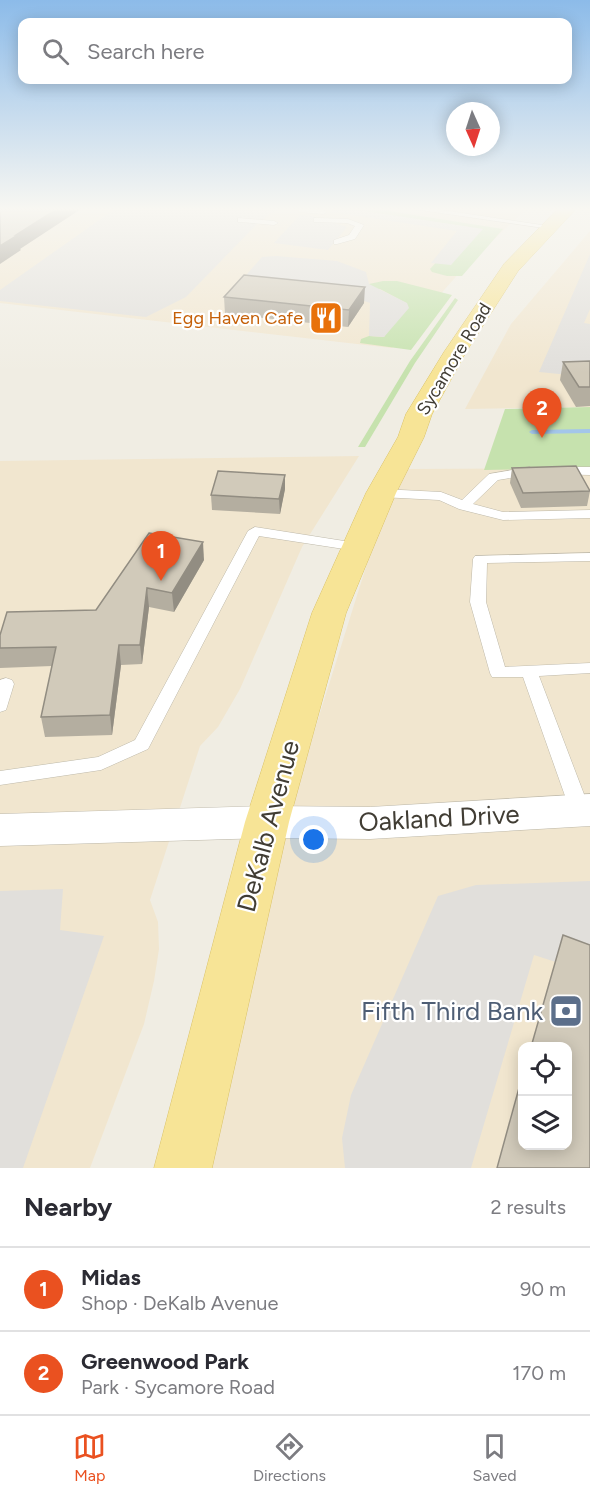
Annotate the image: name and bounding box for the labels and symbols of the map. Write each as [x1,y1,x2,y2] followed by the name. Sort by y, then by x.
[446,102,500,156] north arrow
[412,299,496,419] street label: Sycamore Road
[308,300,344,336] restaurant icon: Egg Haven Cafe
[172,307,303,329] place label: Egg Haven Cafe
[522,388,562,438] pin: 2
[142,532,180,581] pin: 1
[230,737,306,915] street label: DeKalb Avenue
[358,798,520,838] street label: Oakland Drive
[299,825,328,854] your location
[548,993,584,1029] bank icon: Fifth Third Bank
[361,995,543,1027] place label: Fifth Third Bank

